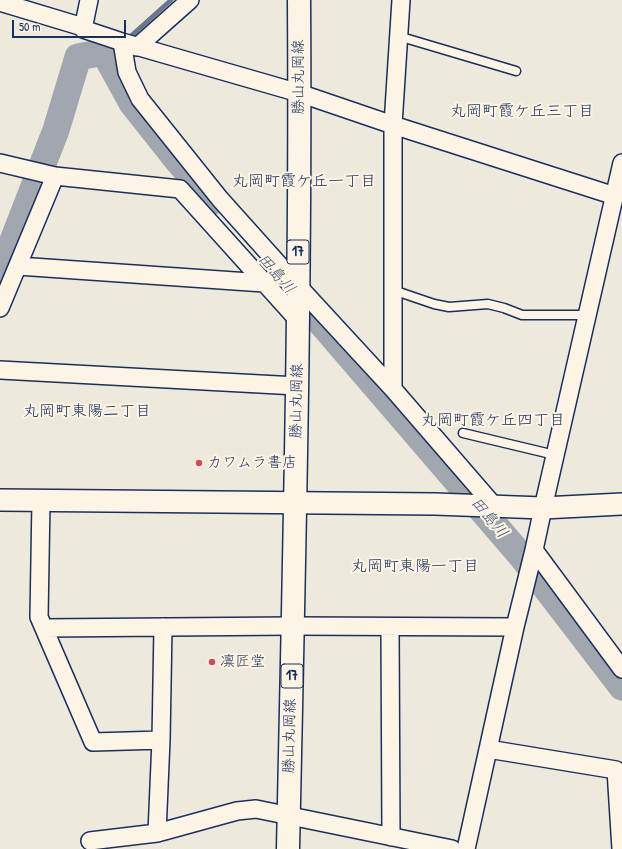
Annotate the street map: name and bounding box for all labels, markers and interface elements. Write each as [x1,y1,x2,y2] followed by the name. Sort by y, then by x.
[14,12,128,38] scale bar
[19,18,40,35] text: 50 m
[290,40,308,114] street label: 勝山丸岡線
[450,102,594,122] district label: 丸岡町霞ケ丘三丁目
[232,172,376,192] district label: 丸岡町霞ケ丘一丁目
[287,240,309,264] road number: 17
[253,250,299,298] water label: 田島川
[287,363,307,439] street label: 勝山丸岡線
[23,402,151,422] district label: 丸岡町東陽二丁目
[421,411,565,431] district label: 丸岡町霞ケ丘四丁目
[207,454,297,472] place label: カワムラ書店
[194,458,204,468] marker: カワムラ書店
[466,493,512,543] water label: 田島川
[351,557,479,577] district label: 丸岡町東陽一丁目
[220,653,265,671] place label: 凛匠堂
[207,657,217,667] marker: 凛匠堂
[281,664,303,688] road number: 17
[280,698,300,774] street label: 勝山丸岡線

